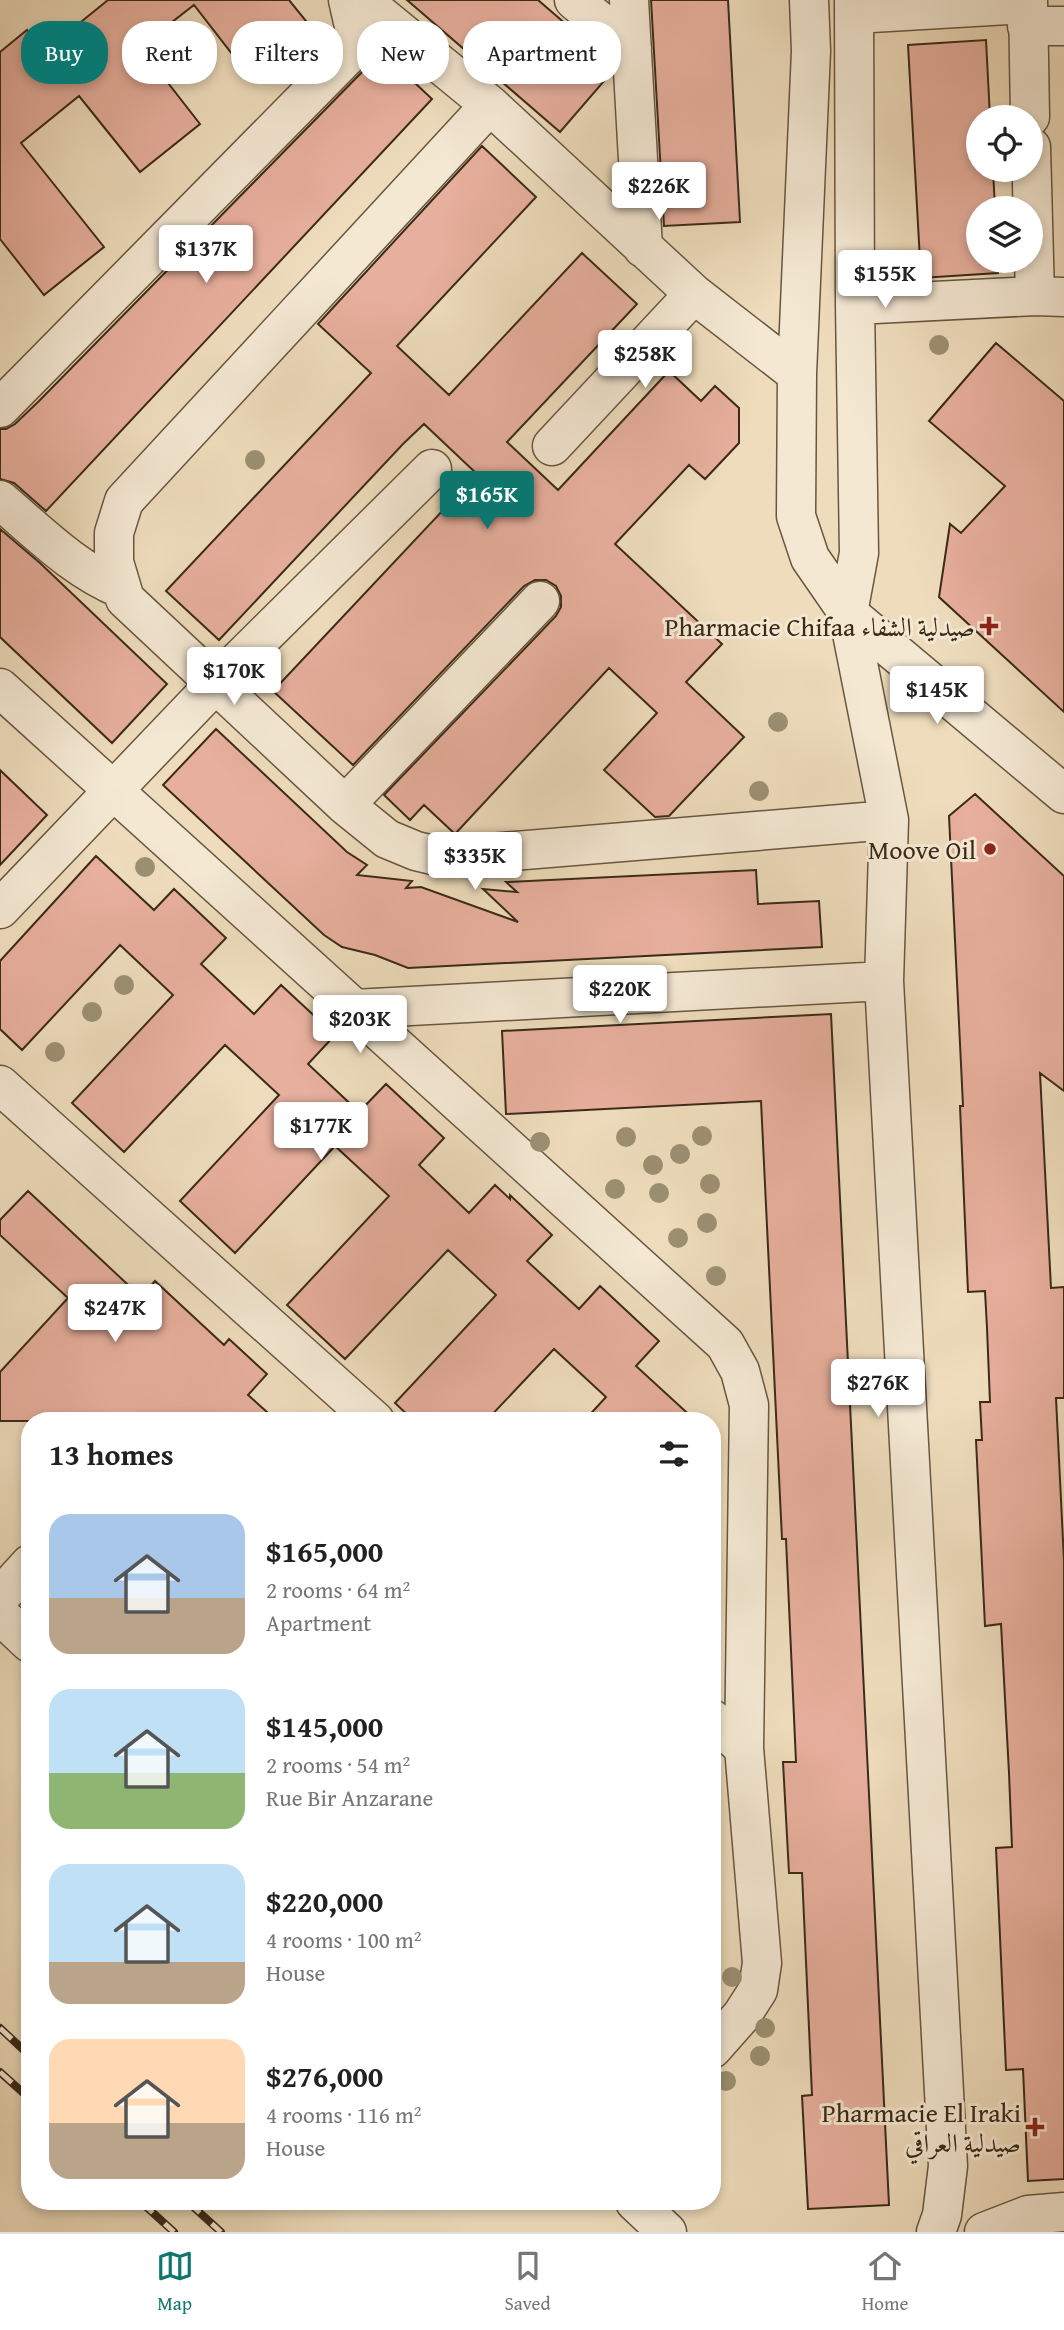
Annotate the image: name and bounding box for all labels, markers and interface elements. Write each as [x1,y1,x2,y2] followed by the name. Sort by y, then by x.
[21,21,108,84] chip: Buy
[122,21,217,84] chip: Rent
[231,21,343,84] chip: Filters
[357,21,449,84] chip: New
[463,21,621,84] chip: Apartment
[966,105,1043,273] map controls
[966,105,1043,182] button: locate
[610,162,708,222] pin: $226K
[628,168,690,201] text: $226K
[966,196,1043,273] button: layers
[157,226,255,285] pin: $137K
[175,231,237,264] text: $137K
[836,250,934,310] pin: $155K
[854,256,916,289] text: $155K
[596,330,694,390] pin: $258K
[614,336,676,369] text: $258K
[438,472,536,531] pin: $165K
[456,477,518,510] text: $165K
[665,607,975,646] place label: Pharmacie Chifaa صيدلية الشفاء
[981,618,997,634] marker: Pharmacie Chifaa صيدلية الشفاء
[185,648,283,707] pin: $170K
[203,653,265,686] text: $170K
[888,666,986,726] pin: $145K
[906,672,968,705] text: $145K
[868,830,976,869] place label: Moove Oil
[426,832,524,892] pin: $335K
[444,838,506,871] text: $335K
[982,841,998,857] marker: Moove Oil
[571,965,669,1025] pin: $220K
[589,971,651,1004] text: $220K
[311,996,409,1055] pin: $203K
[329,1001,391,1034] text: $203K
[272,1102,370,1162] pin: $177K
[290,1108,352,1141] text: $177K
[66,1284,164,1344] pin: $247K
[84,1290,146,1323] text: $247K
[829,1360,927,1419] pin: $276K
[847,1365,909,1398] text: $276K
[49,1432,174,1476] text: 13 homes
[655,1435,693,1473] icon: filters
[266,1529,383,1573] text: $165,000
[105,1542,189,1626] icon: home
[266,1573,410,1606] text: 2 rooms · 64 m²
[266,1606,371,1639] text: Apartment
[266,1704,383,1748] text: $145,000
[105,1717,189,1801] icon: home
[266,1748,410,1781] text: 2 rooms · 54 m²
[266,1781,433,1814] text: Rue Bir Anzarane
[266,1879,383,1923] text: $220,000
[105,1892,189,1976] icon: home
[266,1923,421,1956] text: 4 rooms · 100 m²
[266,1956,325,1989] text: House
[266,2054,383,2098] text: $276,000
[105,2067,189,2151] icon: home
[822,2093,1021,2165] place label: Pharmacie El Iraki صيدلية العراقي
[266,2098,421,2131] text: 4 rooms · 116 m²
[1027,2119,1043,2135] marker: Pharmacie El Iraki صيدلية العراقي
[266,2131,325,2164] text: House
[156,2247,194,2317] tab: Map
[505,2247,551,2317] tab: Saved
[862,2247,908,2317] tab: Home

